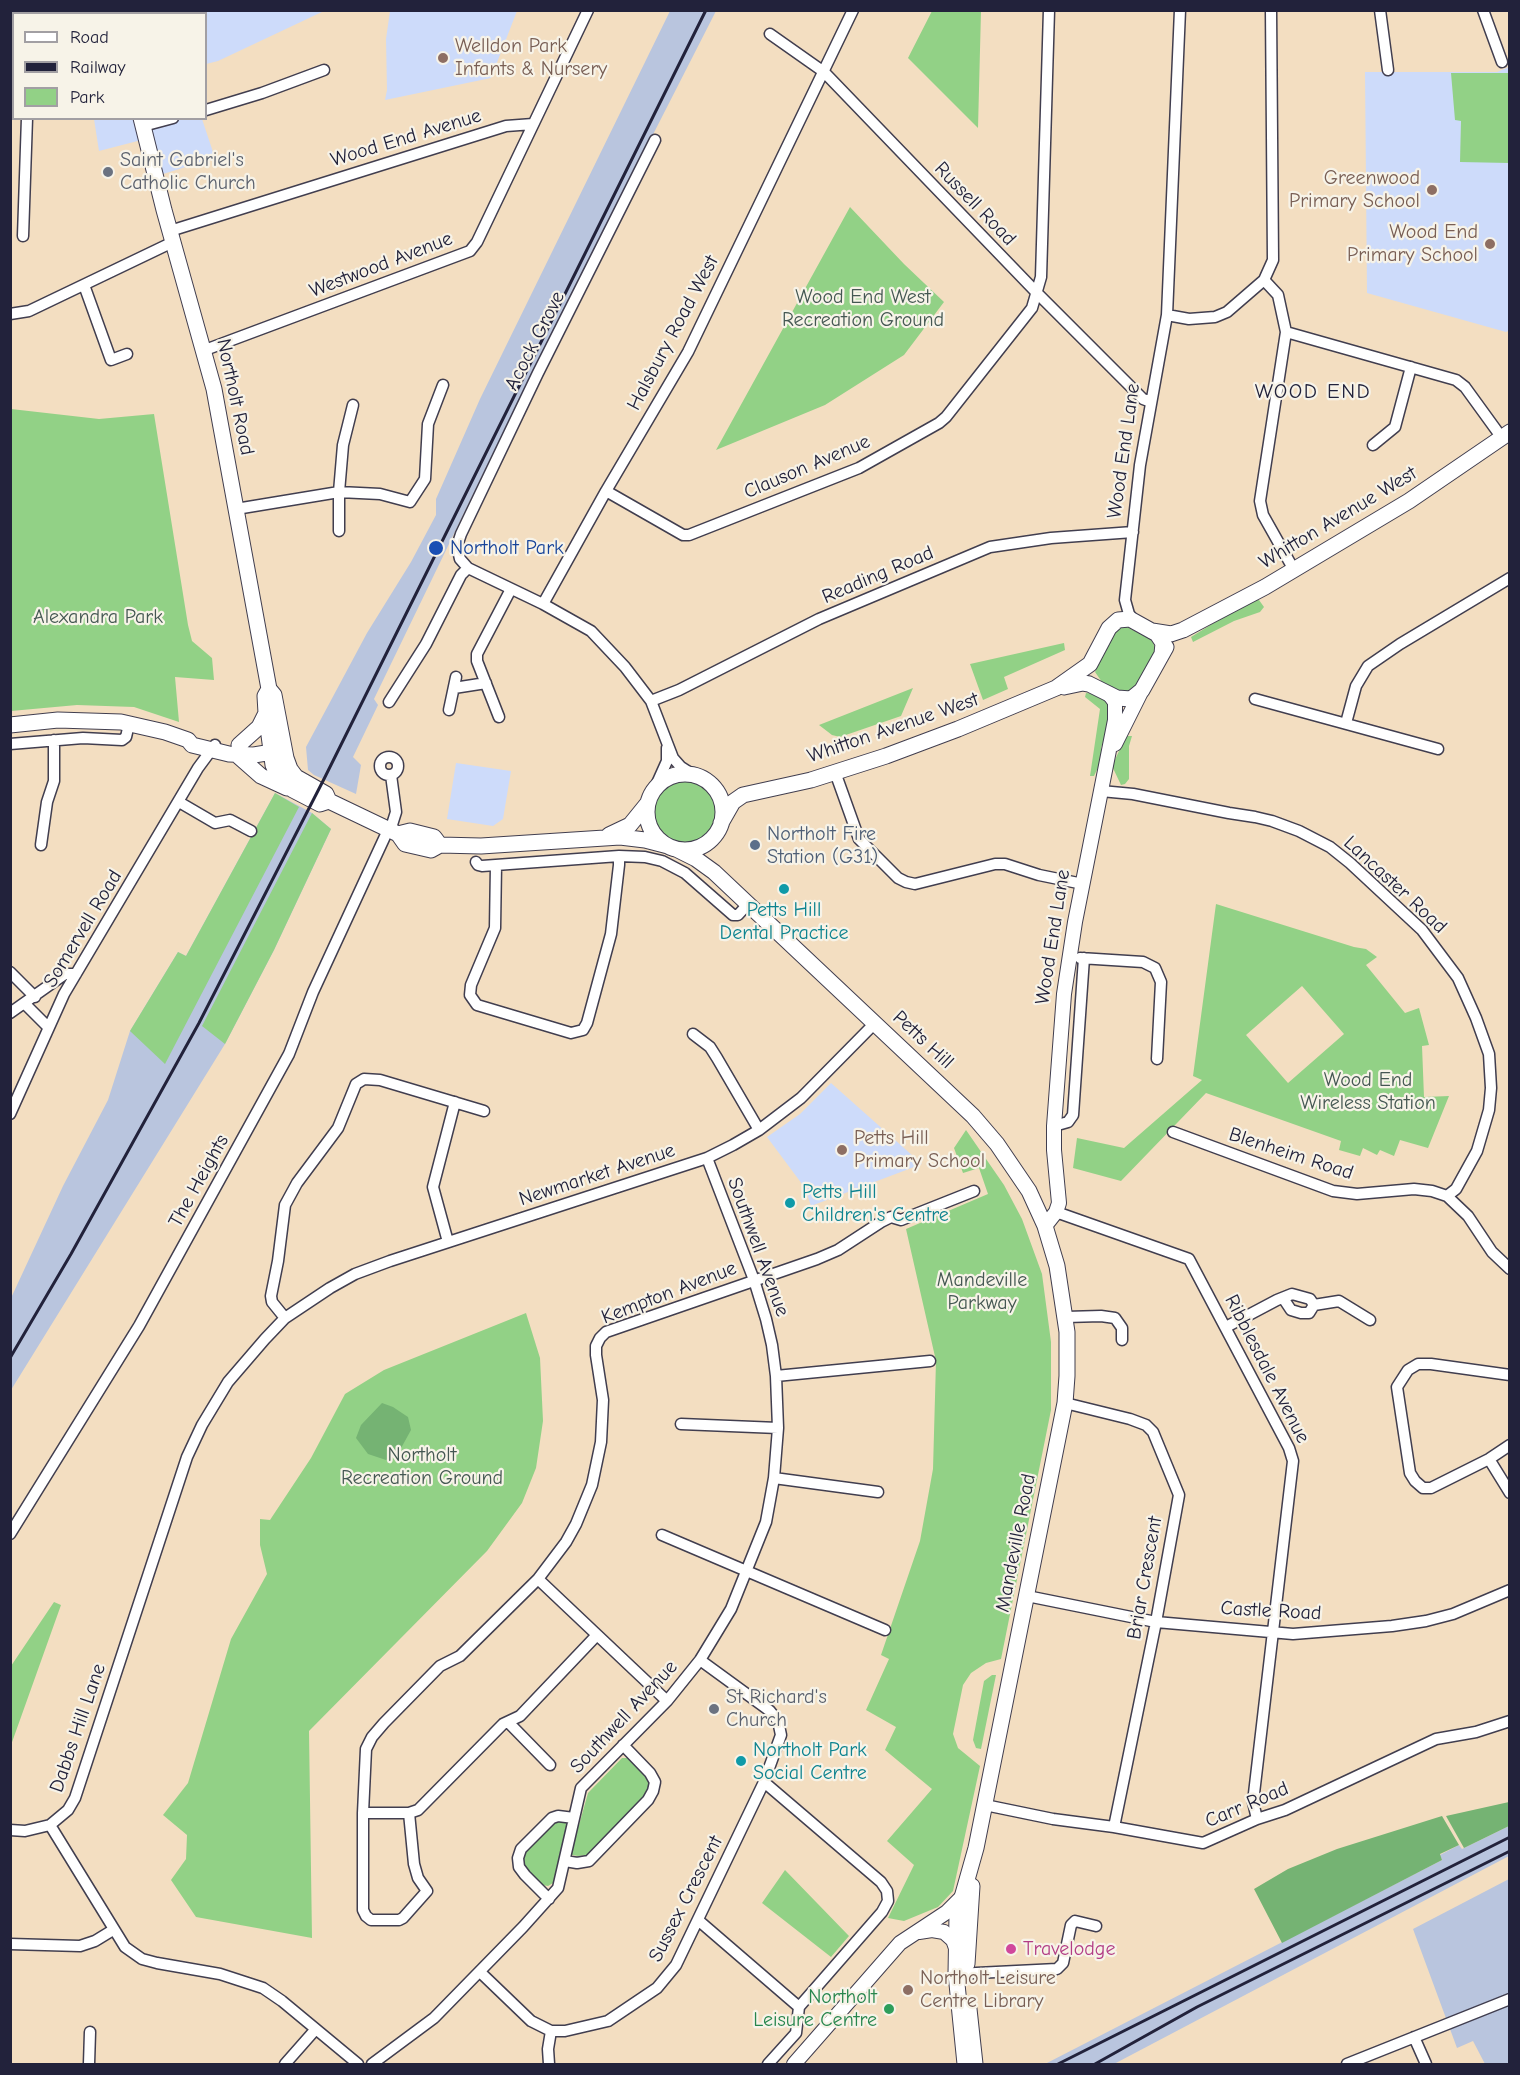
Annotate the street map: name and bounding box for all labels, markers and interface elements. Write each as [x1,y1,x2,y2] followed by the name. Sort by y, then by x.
[12,12,207,120] legend
[70,27,109,48] text: Road
[455,34,607,81] place label: Welldon Park Infants & Nursery
[436,51,450,65] marker: Welldon Park Infants & Nursery
[70,57,126,78] text: Railway
[70,87,104,108] text: Park
[328,104,484,172] street label: Wood End Avenue
[120,148,256,195] place label: Saint Gabriel's Catholic Church
[929,157,1021,251] street label: Russell Road
[101,165,115,179] marker: Saint Gabriel's Catholic Church
[1289,166,1420,213] place label: Greenwood Primary School
[1425,183,1439,197] marker: Greenwood Primary School
[1347,220,1478,267] place label: Wood End Primary School
[306,227,456,303] street label: Westwood Avenue
[1483,237,1497,251] marker: Wood End Primary School
[622,251,724,415] street label: Halsbury Road West
[782,285,944,332] park label: Wood End West Recreation Ground
[500,287,570,395] street label: Acock Grove
[211,336,259,458] street label: Northolt Road
[1255,379,1371,405] district label: WOOD END
[1103,382,1145,520] street label: Wood End Lane
[740,430,874,504] street label: Clauson Avenue
[1255,462,1421,574] street label: Whitton Avenue West
[450,536,564,560] place label: Northolt Park
[427,539,445,557] marker: Northolt Park
[819,541,937,609] street label: Reading Road
[33,605,163,629] park label: Alexandra Park
[804,687,982,769] street label: Whitton Avenue West
[767,822,878,869] place label: Northolt Fire Station (G31)
[1338,831,1452,939] street label: Lancaster Road
[748,838,762,852] marker: Northolt Fire Station (G31)
[39,866,127,992] street label: Somervell Road
[1030,868,1076,1006] street label: Wood End Lane
[777,882,791,896] marker: Petts Hill Dental Practice
[720,898,848,945] place label: Petts Hill Dental Practice
[888,1006,958,1074] street label: Petts Hill
[1300,1068,1436,1115] park label: Wood End Wireless Station
[1226,1123,1356,1185] street label: Blenheim Road
[854,1126,985,1173] place label: Petts Hill Primary School
[164,1130,234,1232] street label: The Heights
[516,1138,678,1212] street label: Newmarket Avenue
[835,1143,849,1157] marker: Petts Hill Primary School
[722,1174,794,1320] street label: Southwell Avenue
[802,1180,949,1227] place label: Petts Hill Children's Centre
[783,1196,797,1210] marker: Petts Hill Children's Centre
[598,1256,740,1330] street label: Kempton Avenue
[937,1268,1027,1315] park label: Mandeville Parkway
[1219,1291,1315,1447] street label: Ribblesdale Avenue
[341,1443,503,1490] park label: Northolt Recreation Ground
[991,1472,1041,1614] street label: Mandeville Road
[1122,1515,1168,1641] street label: Briar Crescent
[1220,1596,1322,1626] street label: Castle Road
[565,1655,683,1779] street label: Southwell Avenue
[45,1660,111,1796] street label: Dabbs Hill Lane
[726,1685,827,1732] place label: St Richard's Church
[707,1702,721,1716] marker: St Richard's Church
[753,1738,867,1785] place label: Northolt Park Social Centre
[734,1754,748,1768] marker: Northolt Park Social Centre
[1202,1777,1292,1833] street label: Carr Road
[644,1832,728,1966] street label: Sussex Crescent
[1023,1937,1115,1961] place label: Travelodge
[1004,1942,1018,1956] marker: Travelodge
[920,1966,1056,2013] place label: Northolt Leisure Centre Library
[901,1983,915,1997] marker: Northolt Leisure Centre Library
[753,1985,877,2032] place label: Northolt Leisure Centre
[882,2002,896,2016] marker: Northolt Leisure Centre

